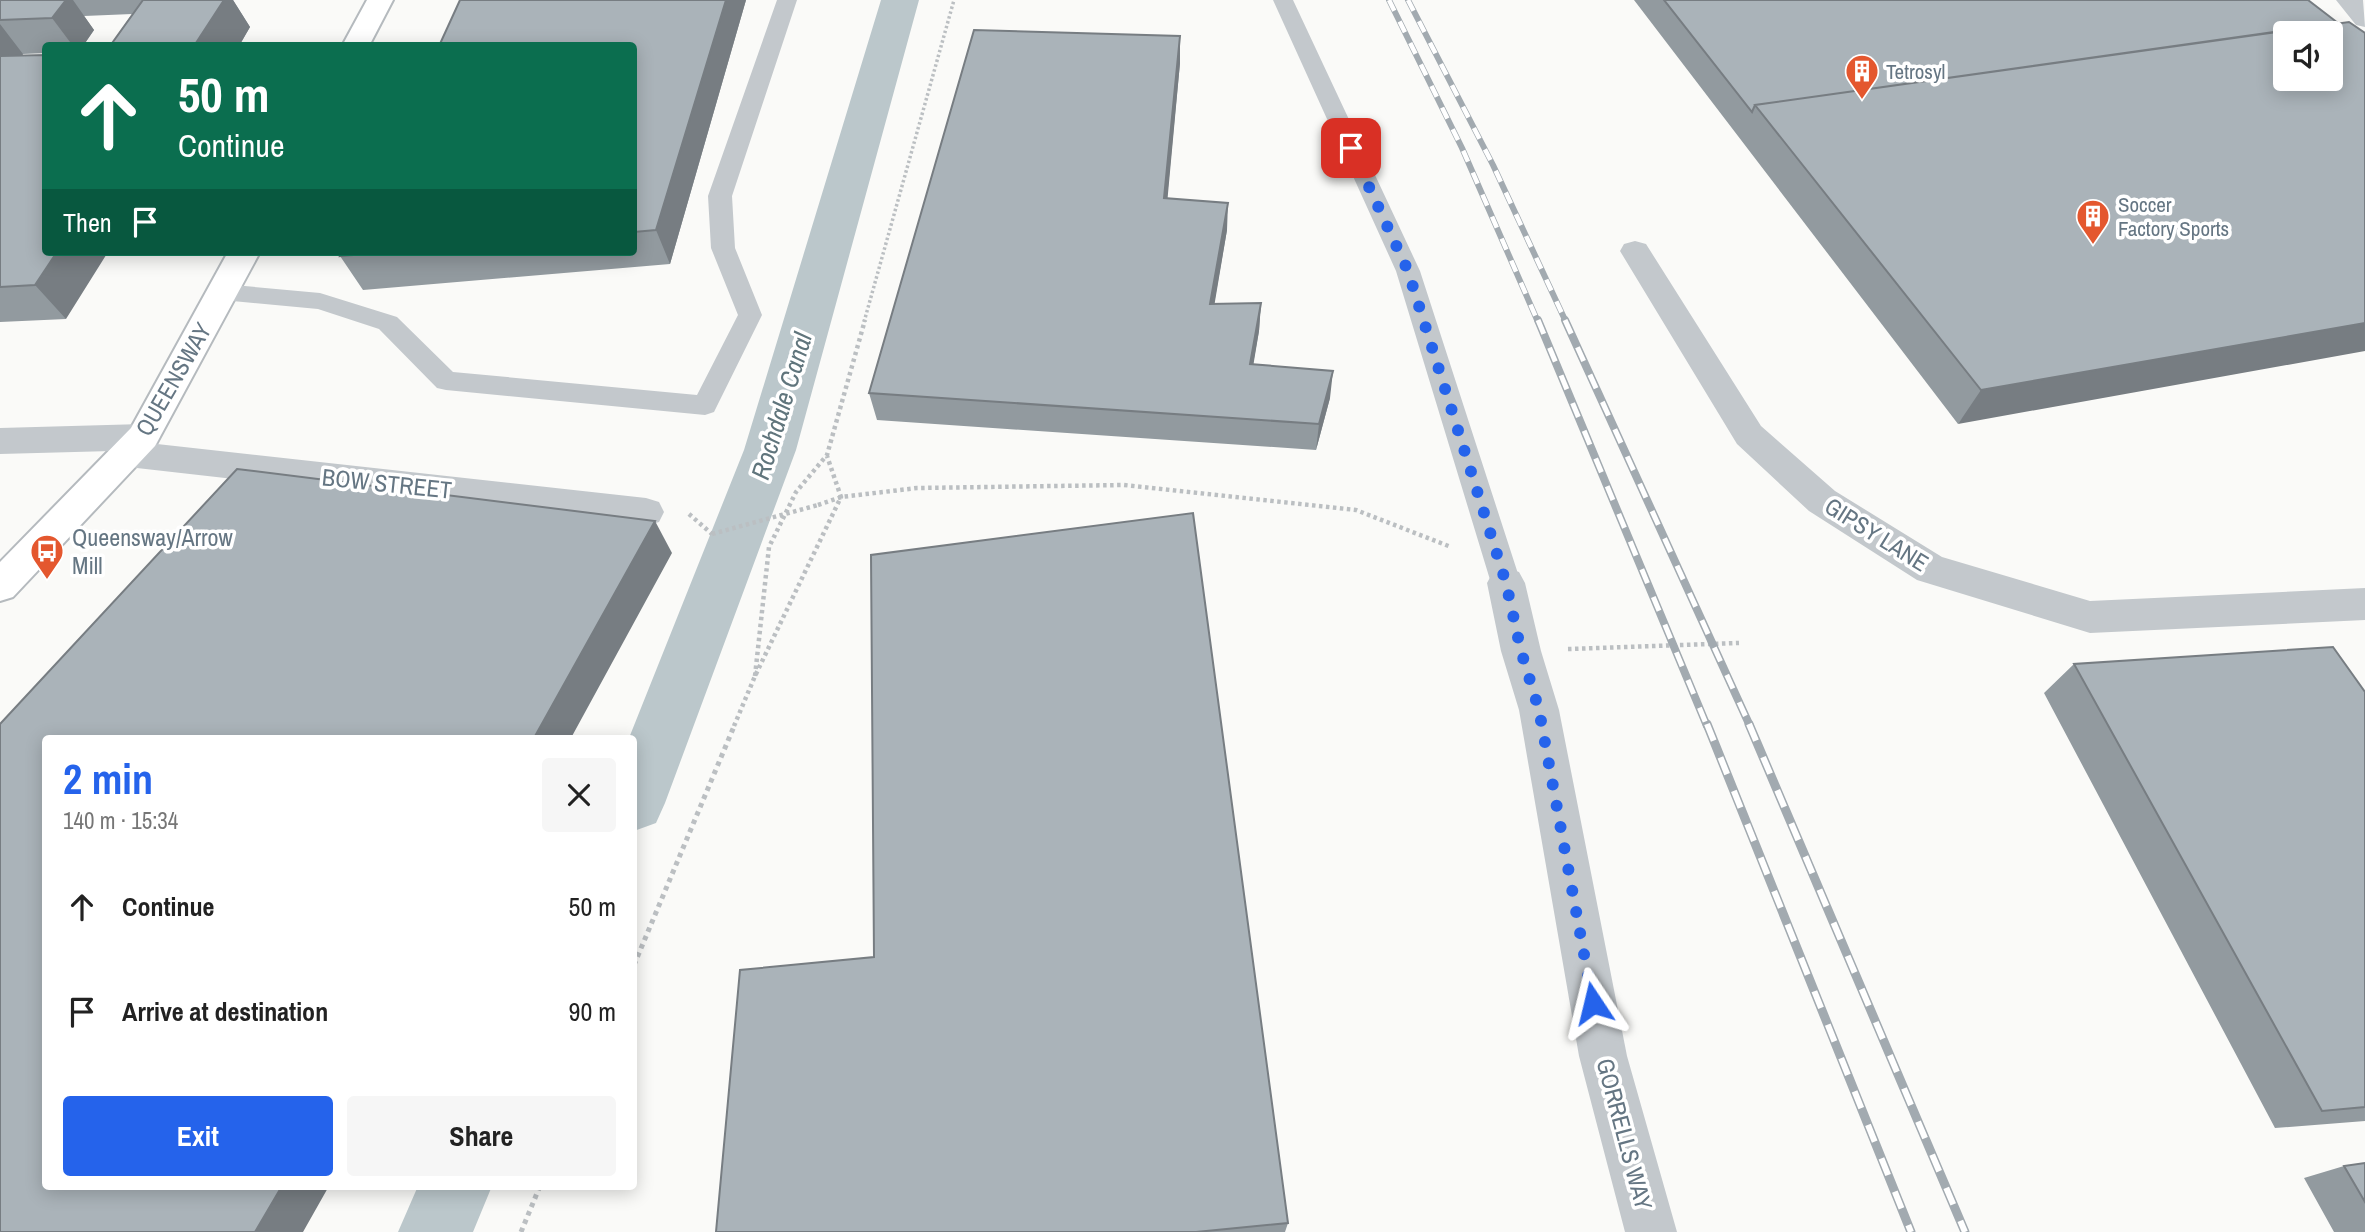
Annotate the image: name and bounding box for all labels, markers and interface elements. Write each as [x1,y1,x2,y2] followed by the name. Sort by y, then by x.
[2273,21,2343,91] map controls
[2273,21,2343,91] button: sound
[1843,52,1881,101] building icon: Tetrosyl
[1886,57,1945,86] place label: Tetrosyl
[178,61,270,127] text: 50 m
[63,70,154,161] icon: ahead
[1321,118,1381,178] pin
[178,124,285,167] text: Continue
[1332,129,1370,167] icon: arrive
[2118,190,2229,243] place label: Soccer Factory Sports
[2074,197,2112,246] building icon: Soccer Factory Sports
[126,203,164,241] icon: arrive
[63,205,112,240] text: Then
[128,317,218,441] street label: QUEENSWAY
[742,327,820,484] water label: Rochdale Canal
[321,460,453,506] street label: BOW STREET
[1819,490,1935,578] street label: GIPSY LANE
[72,521,234,581] place label: Queensway/Arrow Mill
[28,532,66,581] bus stop icon: Queensway/Arrow Mill
[63,751,153,807] text: 2 min
[542,758,616,832] button: close
[63,805,178,836] text: 140 m · 15:34
[63,888,101,926] icon: ahead
[122,889,214,924] text: Continue
[569,889,616,924] text: 50 m
[1556,966,1630,1040] position arrow
[63,993,101,1031] icon: arrive
[122,994,328,1029] text: Arrive at destination
[569,994,616,1029] text: 90 m
[1589,1055,1661,1213] street label: GORRELLS WAY
[63,1096,333,1176] button: Exit
[347,1096,616,1176] button: Share

